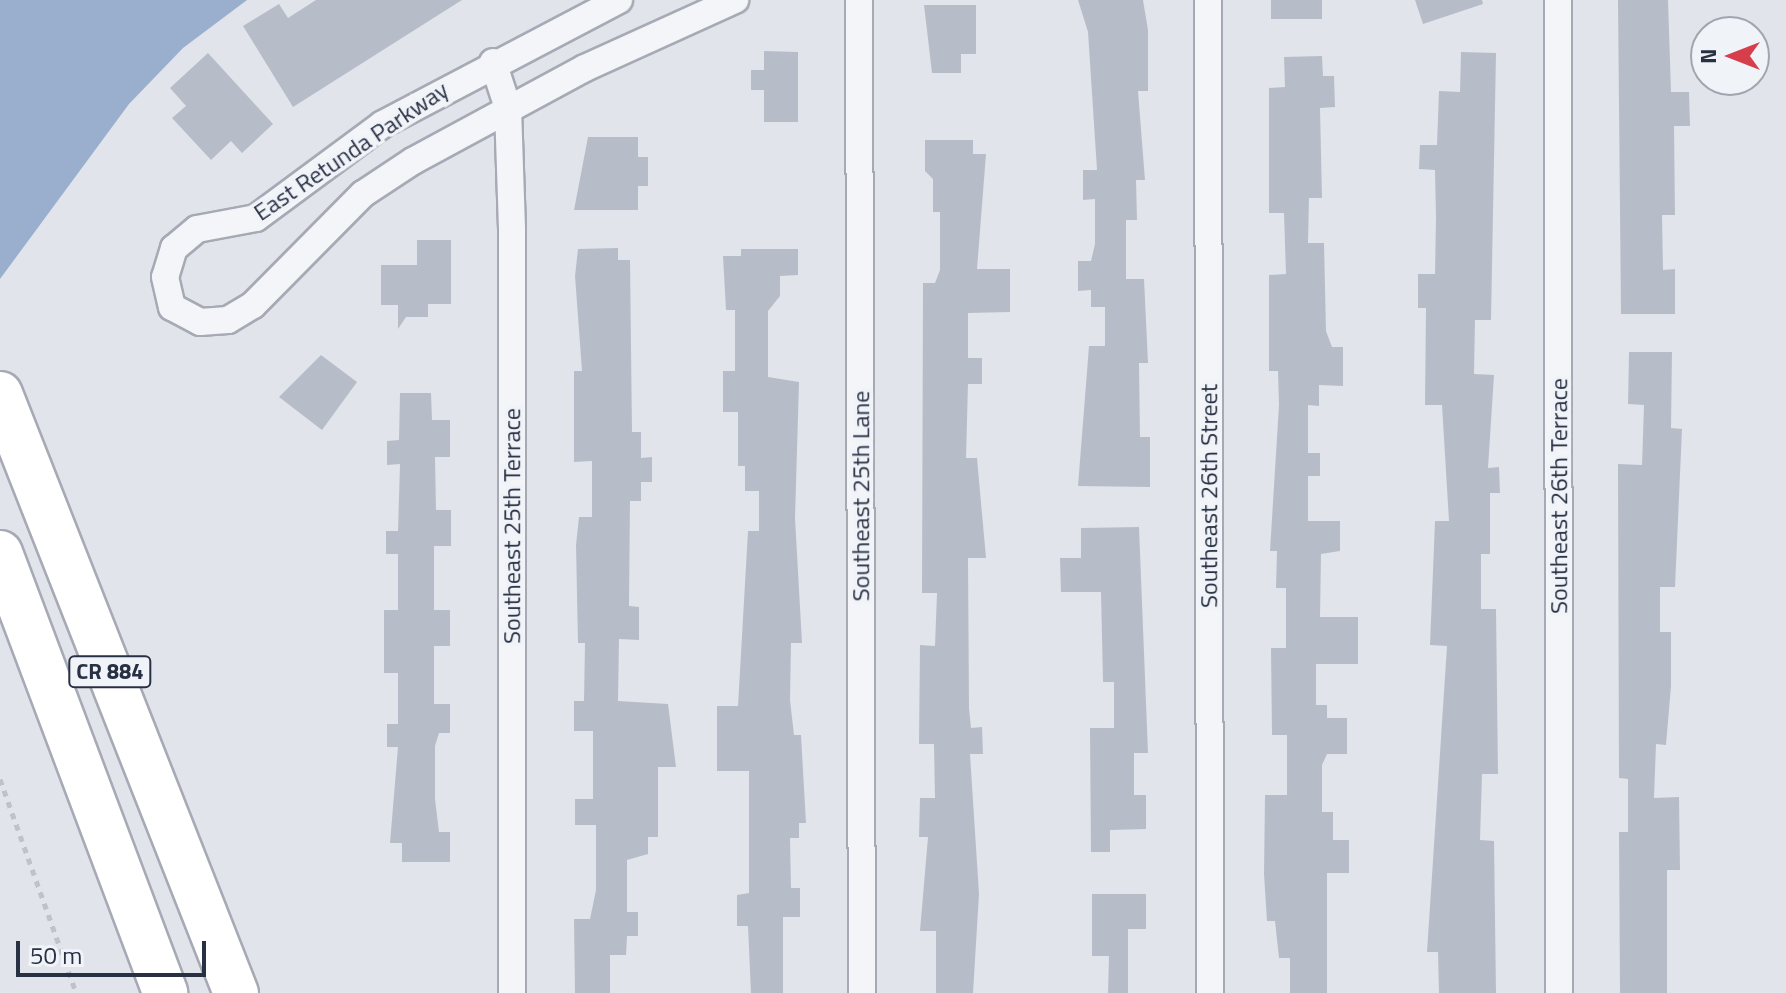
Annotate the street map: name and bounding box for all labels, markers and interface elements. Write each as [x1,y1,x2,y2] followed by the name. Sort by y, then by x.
[1690,16,1770,96] north arrow
[1691,48,1725,64] text: N
[248,75,454,227] street label: East Retunda Parkway
[1545,378,1573,614] street label: Southeast 26th Terrace
[1195,384,1223,608] street label: Southeast 26th Street
[847,391,875,601] street label: Southeast 25th Lane
[498,408,526,644] street label: Southeast 25th Terrace
[68,654,152,690] road number: CR 884
[20,925,210,975] scale bar
[30,937,82,973] text: 50 m

